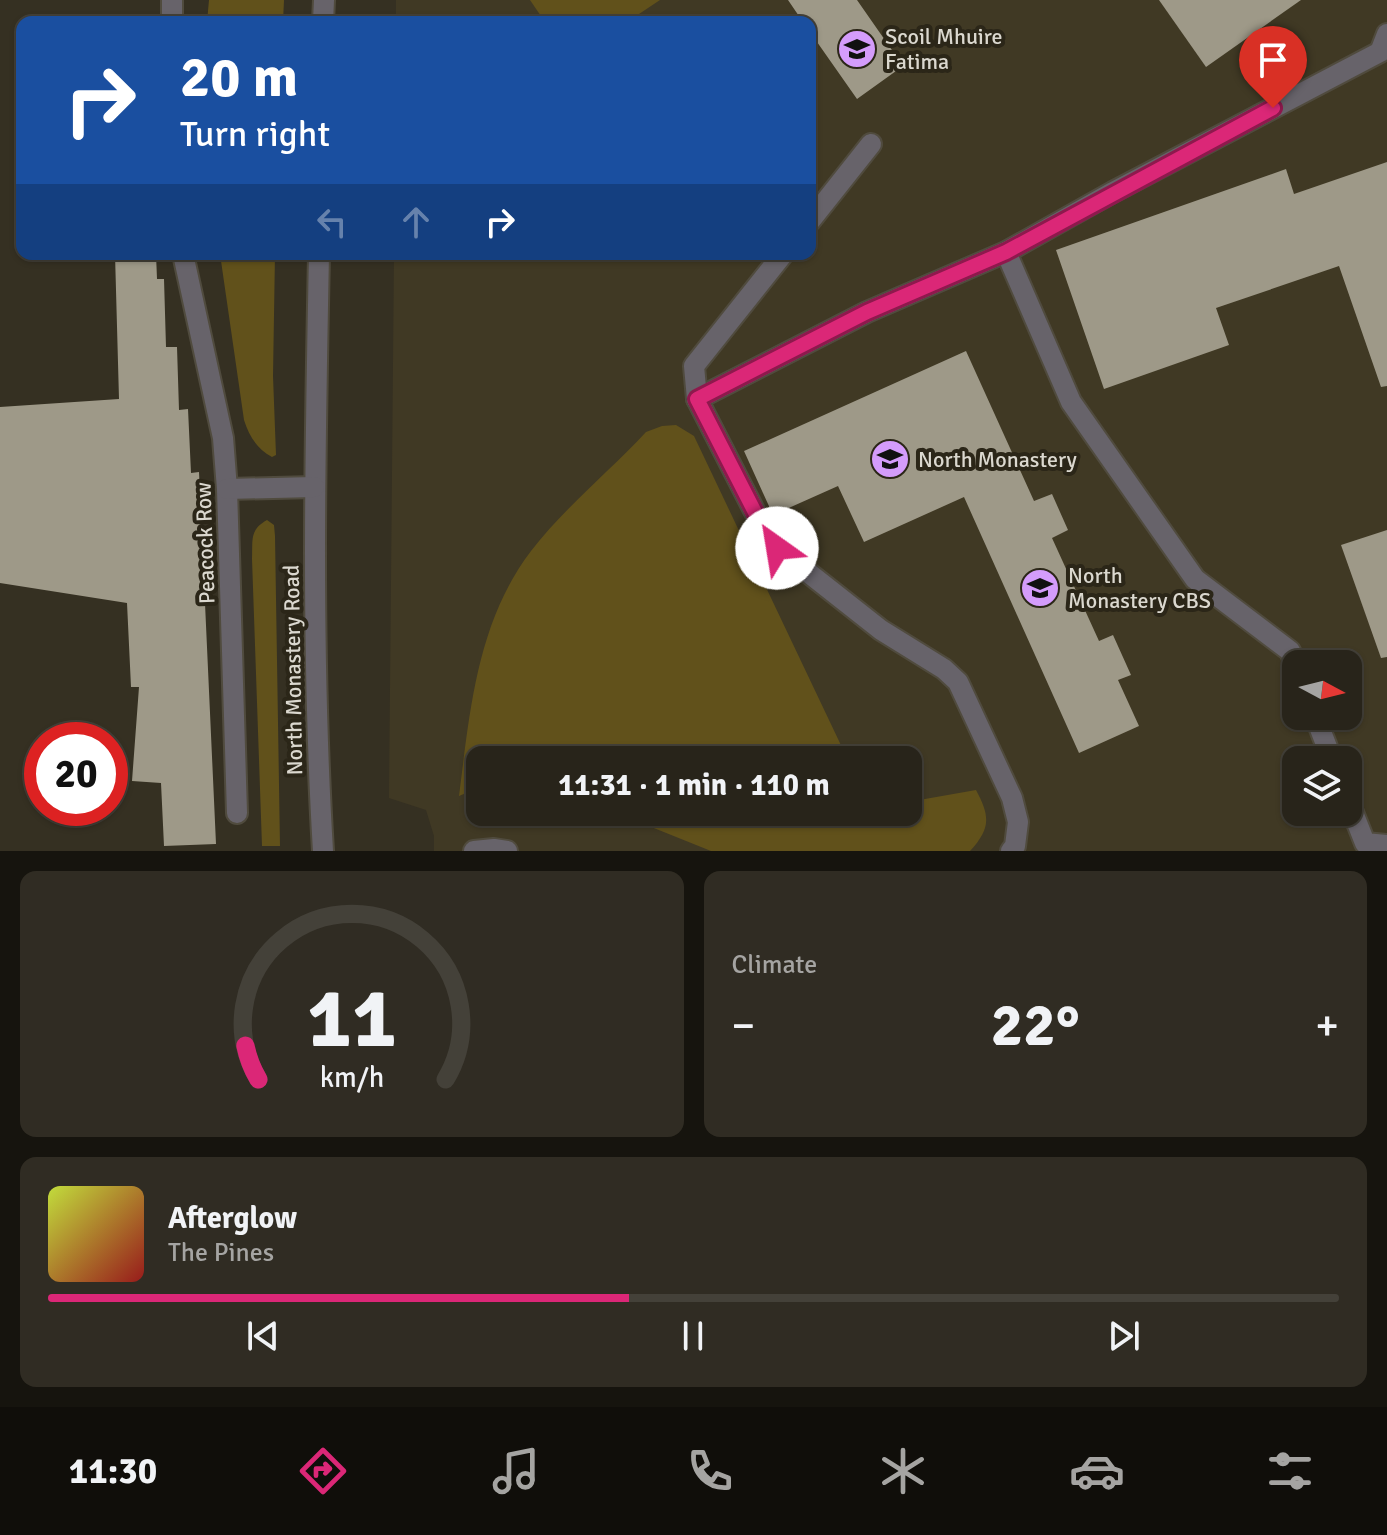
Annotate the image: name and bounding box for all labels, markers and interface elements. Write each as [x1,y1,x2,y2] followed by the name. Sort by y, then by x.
[885,23,1003,75] place label: Scoil Mhuire Fatima
[1239,26,1307,108] pin
[836,28,878,70] school or university icon: Scoil Mhuire Fatima
[1251,38,1295,82] icon: arrive
[180,43,298,112] text: 20 m
[48,48,152,152] icon: right
[180,112,330,157] text: Turn right
[310,200,354,244] icon: left
[394,200,438,244] icon: ahead
[478,200,522,244] icon: right
[869,438,911,480] school or university icon: North Monastery
[918,446,1078,473] place label: North Monastery
[189,482,221,604] street label: Peacock Row
[735,506,819,590] position arrow
[1068,562,1211,614] place label: North Monastery CBS
[278,564,308,776] street label: North Monastery Road
[1019,567,1061,609] school or university icon: North Monastery CBS
[1282,650,1362,730] north arrow
[1282,650,1362,826] map controls
[24,722,128,826] speed limit sign: 20
[1282,746,1362,826] button: layers
[558,767,830,804] text: 11:31 · 1 min · 110 m
[732,949,817,981] text: Climate
[307,968,397,1070] text: 11
[991,989,1080,1063] text: 22°
[732,999,755,1053] text: −
[1315,999,1339,1053] text: +
[319,1060,384,1095] text: km/h
[168,1200,297,1237] text: Afterglow
[168,1237,274,1269] text: The Pines
[241,1314,285,1358] icon: previous
[671,1314,715,1358] icon: pause
[1102,1314,1146,1358] icon: next
[295,1443,351,1499] icon: directions
[488,1443,544,1499] icon: music
[682,1443,738,1499] icon: phone
[875,1443,931,1499] icon: climate
[1069,1443,1125,1499] icon: car
[1262,1443,1318,1499] icon: filters
[69,1449,157,1494] text: 11:30

